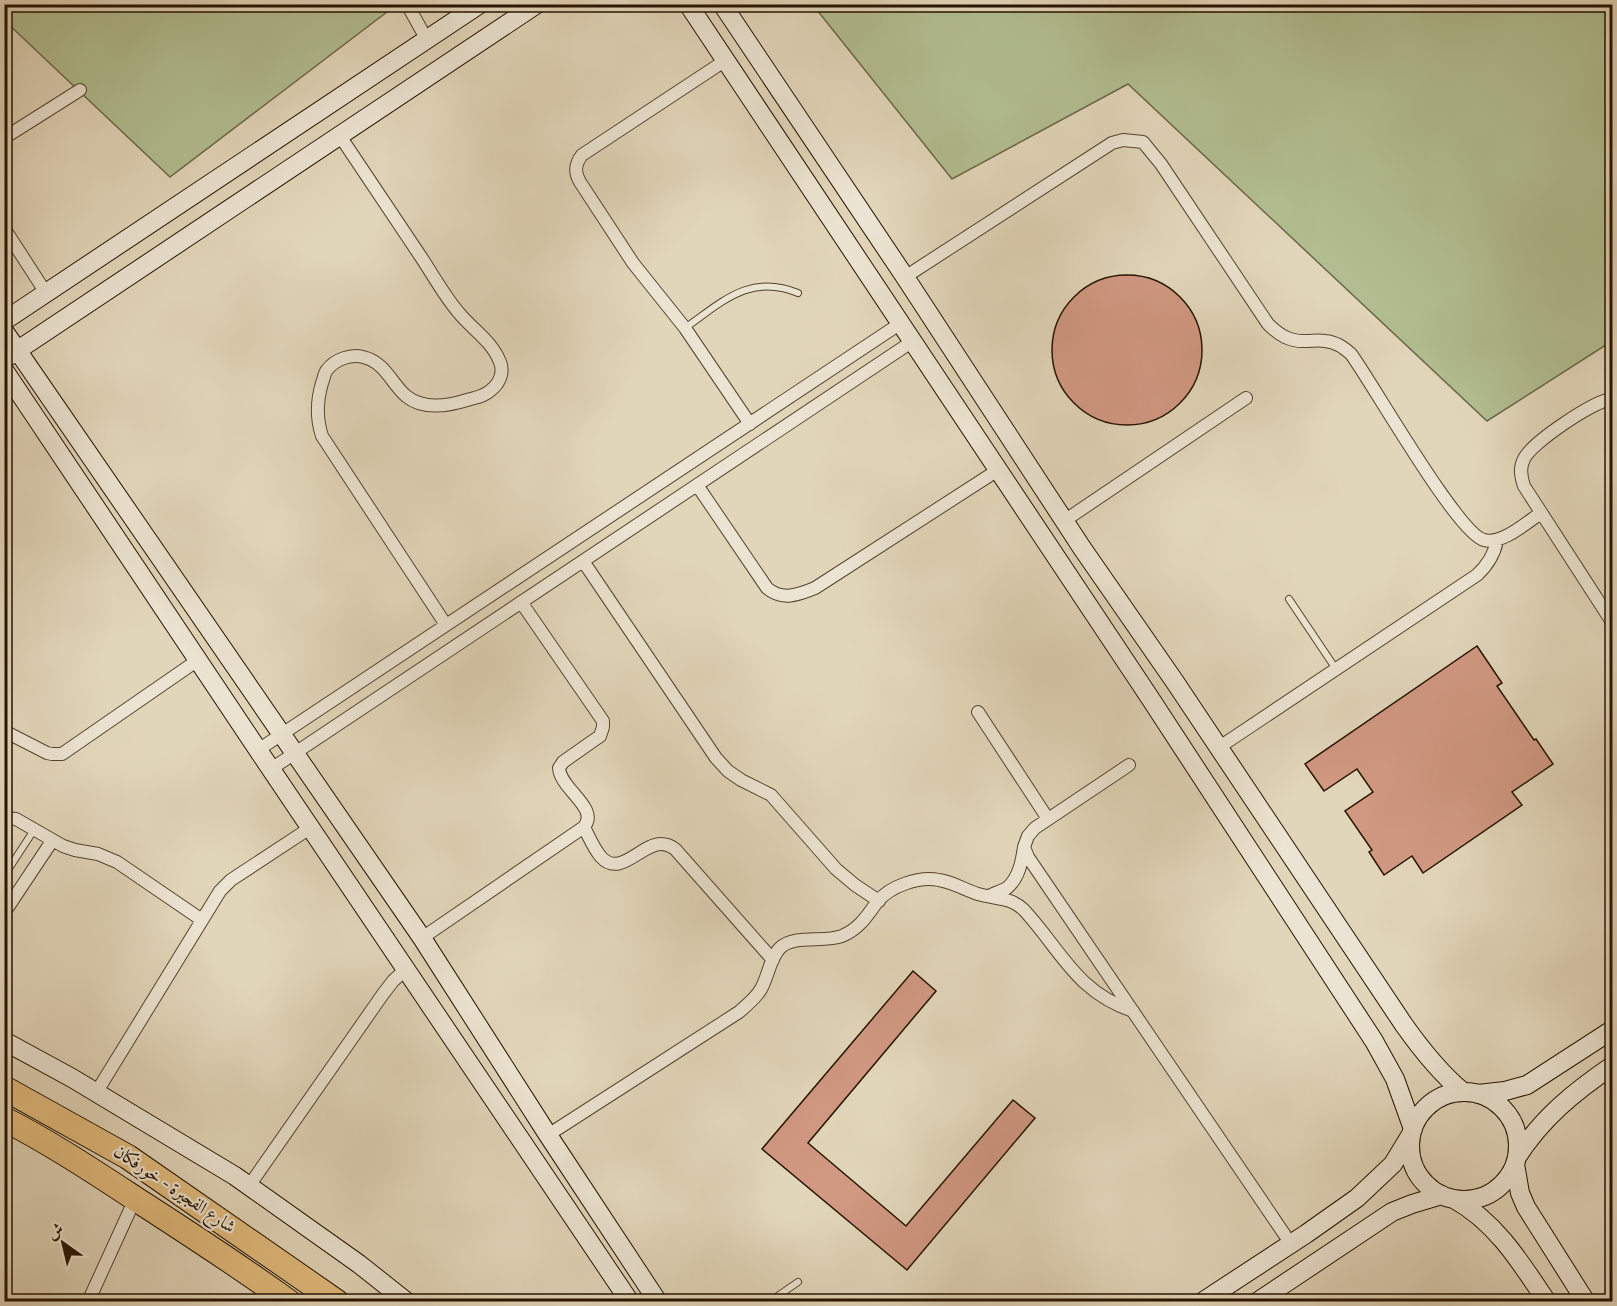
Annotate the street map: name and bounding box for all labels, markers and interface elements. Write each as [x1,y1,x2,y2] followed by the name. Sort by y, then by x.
[107,1140,240,1241] street label: شارع الفجيرة - خورفكان
[33,1213,93,1273] north arrow
[43,1219,68,1246] text: ش

